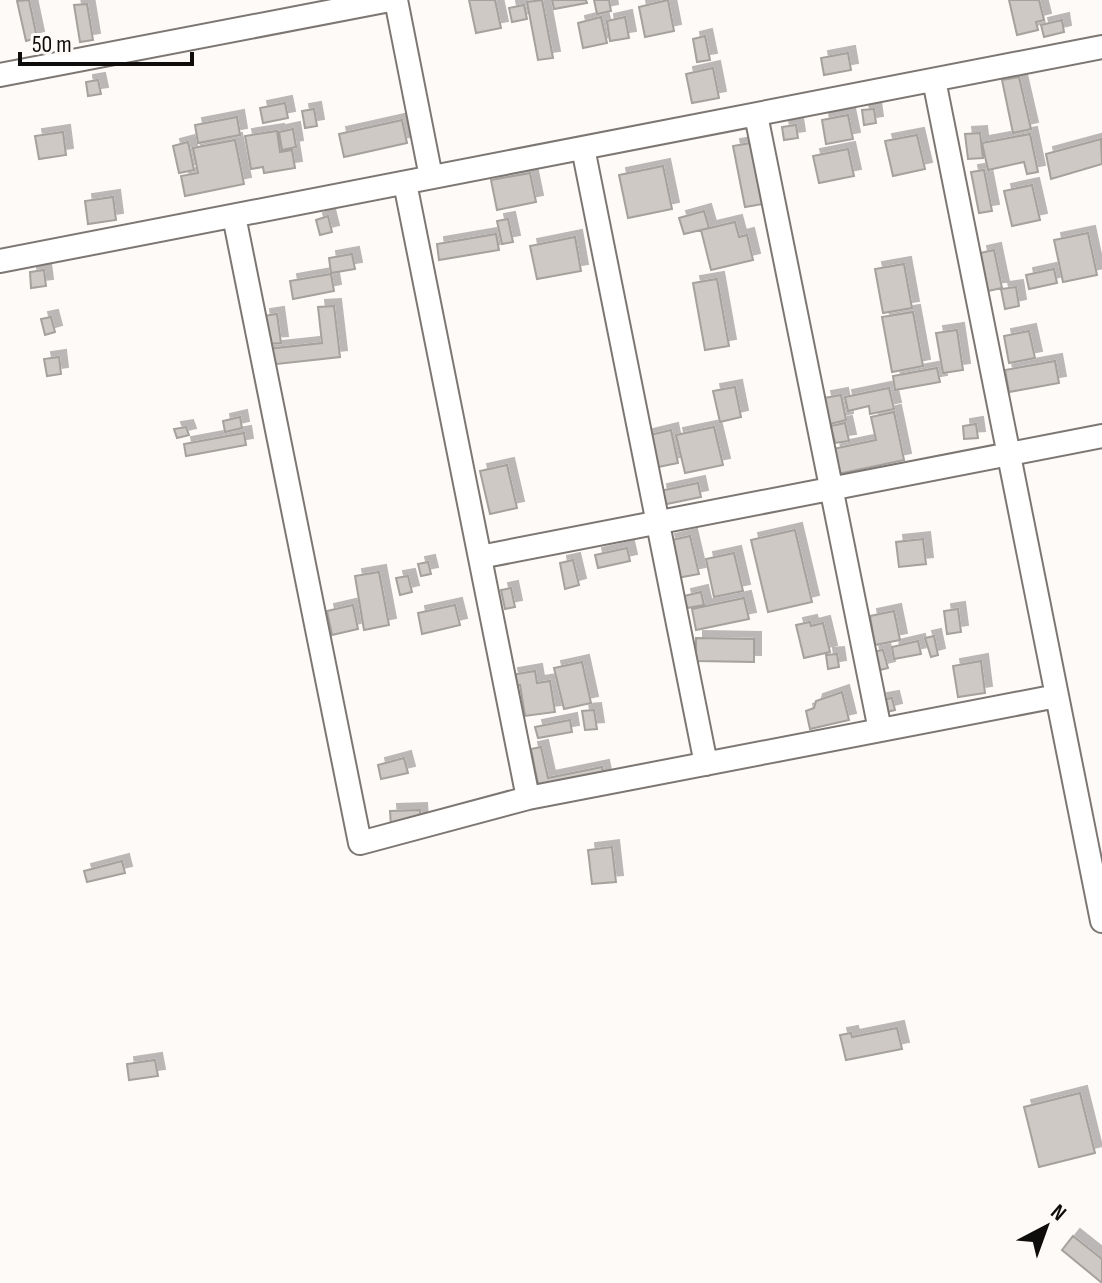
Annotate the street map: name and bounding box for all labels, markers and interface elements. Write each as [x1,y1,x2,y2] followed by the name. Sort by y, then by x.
[20,16,192,66] scale bar
[32,30,72,59] text: 50 m
[1006,1187,1086,1267] north arrow
[1045,1199,1071,1227] text: N

